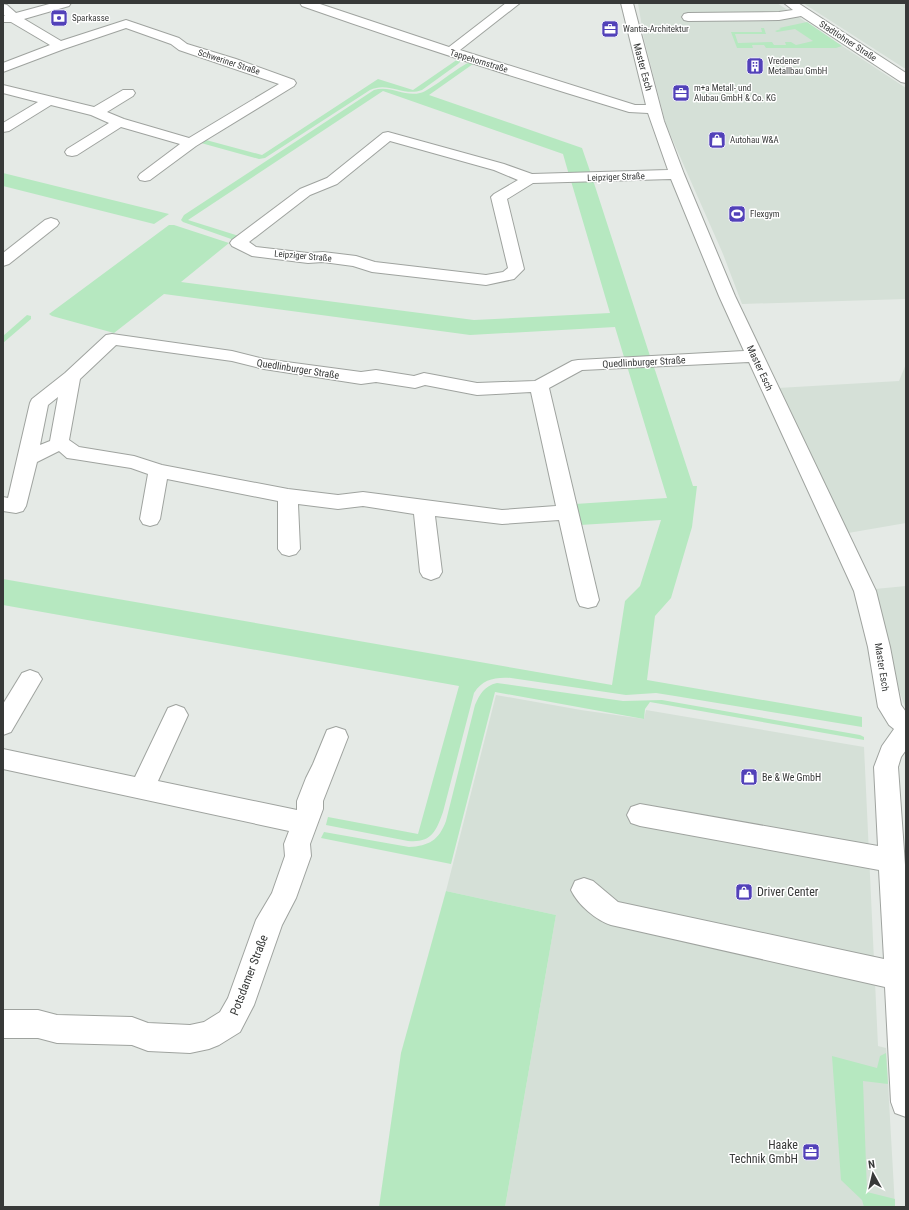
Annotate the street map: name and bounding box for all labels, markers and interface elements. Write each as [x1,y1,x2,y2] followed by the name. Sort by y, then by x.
[49,8,69,28] bank icon: Sparkasse
[72,13,109,23] place label: Sparkasse
[600,19,620,39] office icon: Wantia-Architektur
[818,19,878,63] street label: Stadtlohner Straße
[623,24,689,34] place label: Wantia-Architektur
[631,42,655,92] street label: Master Esch
[197,47,261,77] street label: Schweriner Straße
[449,47,509,75] street label: Tappehornstraße
[745,56,765,76] building icon: Vredener Metallbau GmbH
[768,56,827,76] place label: Vredener Metallbau GmbH
[671,83,691,103] office icon: m+a Metall- und Alubau GmbH & Co. KG
[694,83,776,103] place label: m+a Metall- und Alubau GmbH & Co. KG
[707,130,727,150] shop icon: Autohau W&A
[730,135,779,145] place label: Autohau W&A
[587,171,645,183] street label: Leipziger Straße
[727,204,747,224] sports icon: Flexgym
[750,209,780,219] place label: Flexgym
[274,249,332,263] street label: Leipziger Straße
[745,344,775,393] street label: Master Esch
[602,354,686,370] street label: Quedlinburger Straße
[256,357,340,381] street label: Quedlinburger Straße
[873,642,891,692] street label: Master Esch
[739,767,759,787] shop icon: Be & We GmbH
[762,772,821,783] place label: Be & We GmbH
[734,882,754,902] shop icon: Driver Center
[757,885,819,899] place label: Driver Center
[227,932,271,1017] street label: Potsdamer Straße
[729,1138,798,1166] place label: Haake Technik GmbH
[801,1142,821,1162] office icon: Haake Technik GmbH
[853,1154,893,1194] north arrow
[867,1158,876,1171] text: N

